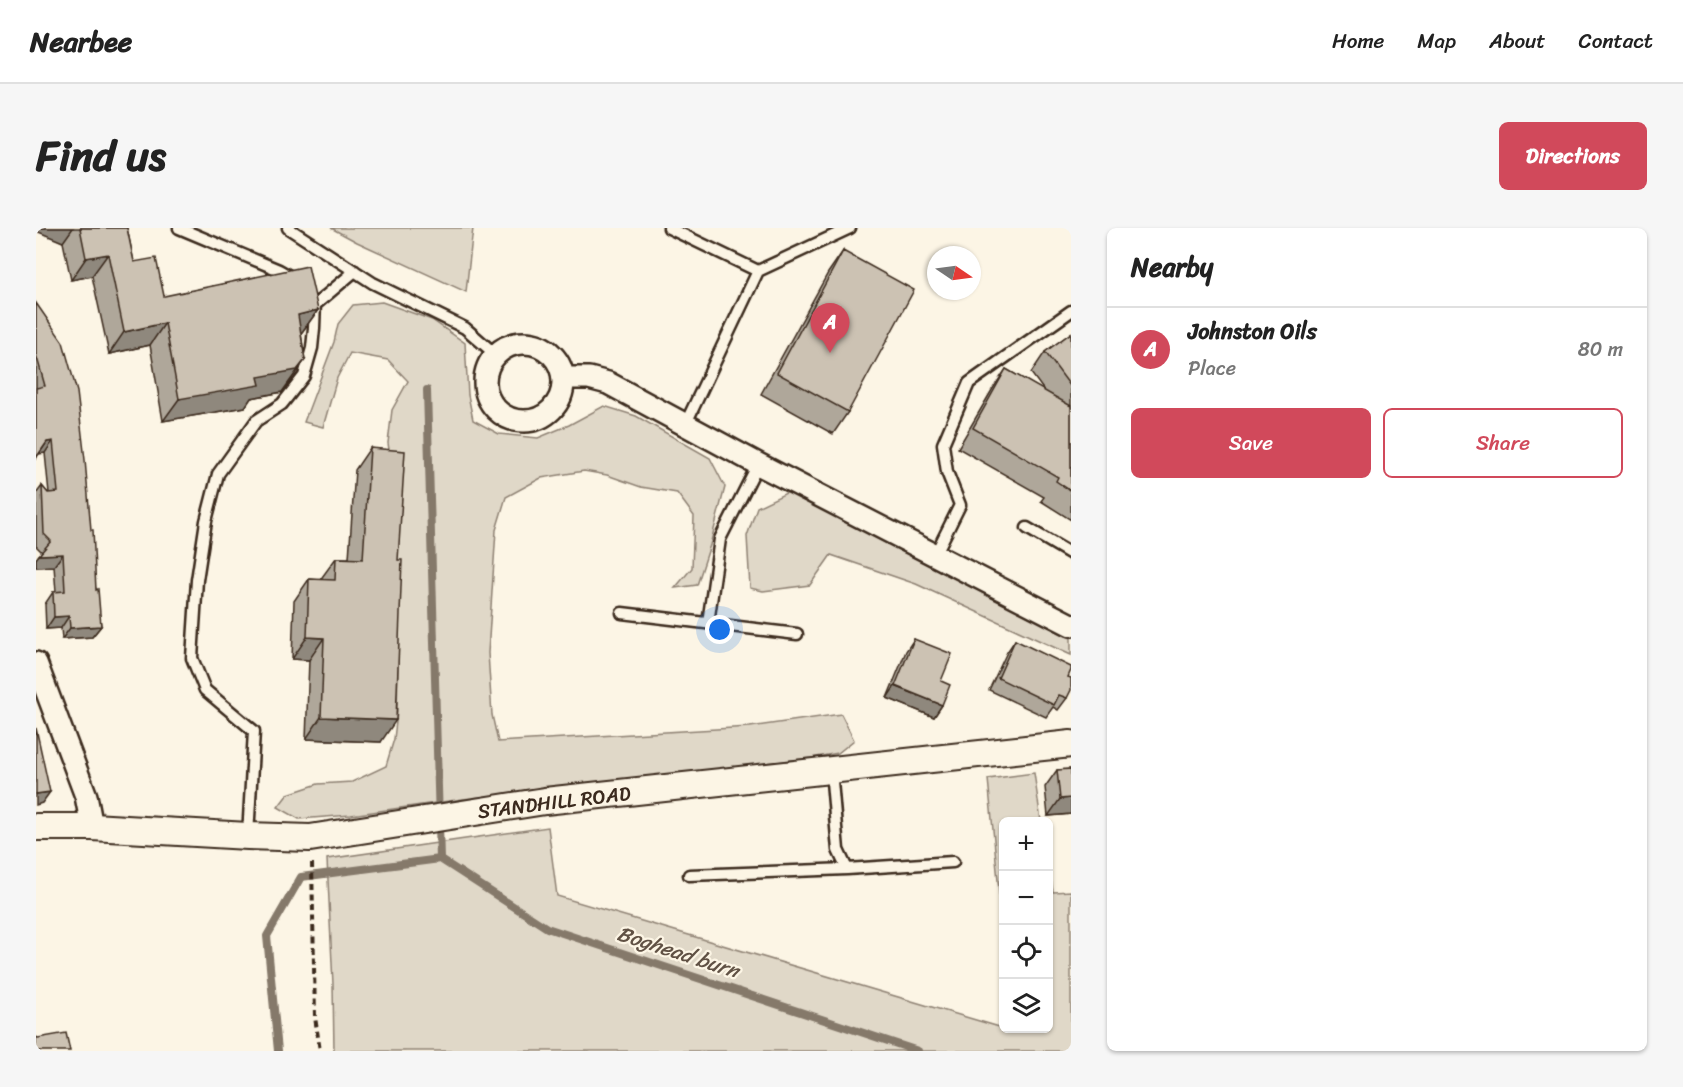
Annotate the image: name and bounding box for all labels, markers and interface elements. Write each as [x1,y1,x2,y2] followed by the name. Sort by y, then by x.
[30,17,132,66] text: Nearbee
[1332,22,1384,60] text: Home
[1417,22,1456,60] text: Map
[1489,22,1546,60] text: About
[1579,22,1653,60] text: Contact
[36,119,166,193] text: Find us
[1499,122,1647,190] button: Directions
[1131,244,1213,290] text: Nearby
[927,246,981,300] north arrow
[810,304,850,353] pin: A
[1188,312,1317,351] text: Johnston Oils
[1144,332,1157,367] text: A
[1578,332,1623,367] text: 80 m
[1188,351,1236,386] text: Place
[1131,408,1371,478] button: Save
[1383,408,1623,478] button: Share
[705,615,734,644] your location
[475,776,633,829] street label: STANDHILL ROAD
[999,817,1053,1033] map controls
[999,817,1053,871] button: +
[999,871,1053,925] button: −
[612,914,746,990] water label: Boghead burn
[999,925,1053,979] button: locate
[999,979,1053,1033] button: layers

